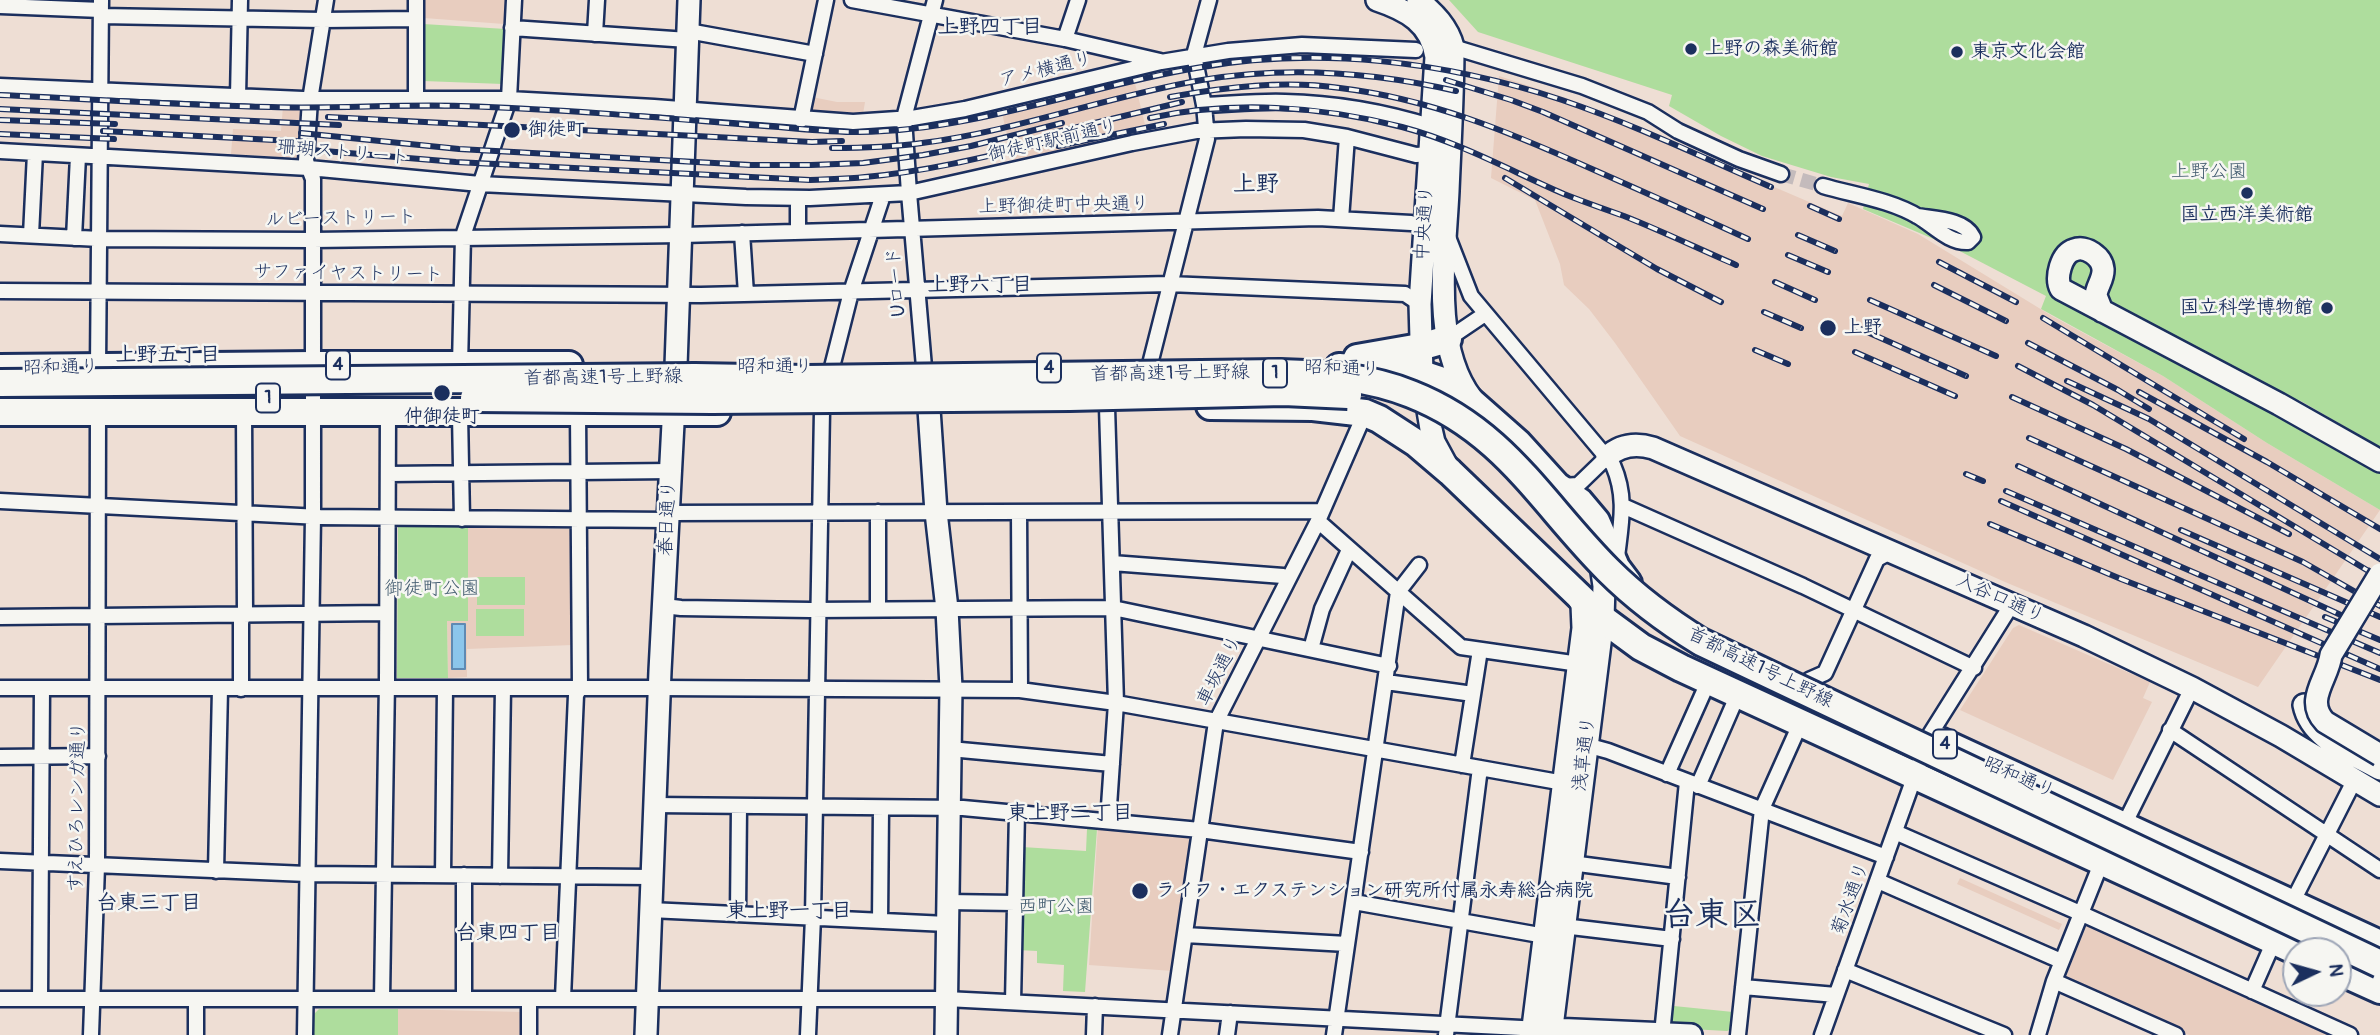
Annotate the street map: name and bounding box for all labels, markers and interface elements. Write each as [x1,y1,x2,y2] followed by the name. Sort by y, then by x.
[938,15,1042,41] district label: 上野四丁目
[1705,38,1838,60] place label: 上野の森美術館
[1683,41,1699,57] marker: 上野の森美術館
[1971,41,2085,63] place label: 東京文化会館
[1949,44,1965,60] marker: 東京文化会館
[997,47,1095,93] street label: アメ横通り
[986,115,1120,167] street label: 御徒町駅前通り
[528,119,585,141] place label: 御徒町
[502,120,522,140] marker: 御徒町
[276,136,410,170] street label: 珊瑚ストリート
[2171,161,2247,183] park label: 上野公園
[1233,171,1279,199] district label: 上野
[1411,184,1439,262] street label: 中央通り
[2239,185,2255,201] marker: 国立西洋美術館
[978,193,1150,219] street label: 上野御徒町中央通り
[2181,204,2313,226] place label: 国立西洋美術館
[265,206,417,232] street label: ルビーストリート
[883,246,911,318] street label: Uロード
[253,261,443,287] street label: サファイヤストリート
[928,273,1032,299] district label: 上野六丁目
[2180,297,2313,319] place label: 国立科学博物館
[2319,300,2335,316] marker: 国立科学博物館
[1844,317,1882,339] place label: 上野
[1818,318,1838,338] marker: 上野
[116,343,220,369] district label: 上野五丁目
[326,351,350,380] road number: 4
[1037,354,1061,382] road number: 4
[23,356,99,380] street label: 昭和通り
[737,356,813,378] street label: 昭和通り
[1304,356,1380,382] street label: 昭和通り
[1263,358,1287,388] road number: 1
[1090,361,1250,387] street label: 首都高速1号上野線
[523,365,683,391] street label: 首都高速1号上野線
[432,383,452,403] marker: 仲御徒町
[256,384,280,412] road number: 1
[404,406,480,428] place label: 仲御徒町
[655,479,681,557] street label: 春日通り
[1952,569,2048,629] street label: 入谷口通り
[385,578,479,600] park label: 御徒町公園
[1683,623,1837,713] street label: 首都高速1号上野線
[1193,632,1247,710] street label: 車坂通り
[1569,715,1601,793] street label: 浅草通り
[65,721,91,893] street label: すえひろレンガ通り
[1933,730,1957,758] road number: 4
[1980,752,2058,804] street label: 昭和通り
[1007,801,1133,827] district label: 東上野二丁目
[1827,859,1875,939] street label: 菊水通り
[1156,880,1593,902] place label: ライフ・エクステンション研究所付属永寿総合病院
[1130,881,1150,901] marker: ライフ・エクステンション研究所付属永寿総合病院
[97,891,201,917] district label: 台東三丁目
[1018,896,1094,918] park label: 西町公園
[1663,897,1761,937] district label: 台東区
[726,899,852,925] district label: 東上野一丁目
[456,921,560,947] district label: 台東四丁目
[2282,937,2352,1007] north arrow
[2323,963,2348,978] text: N

